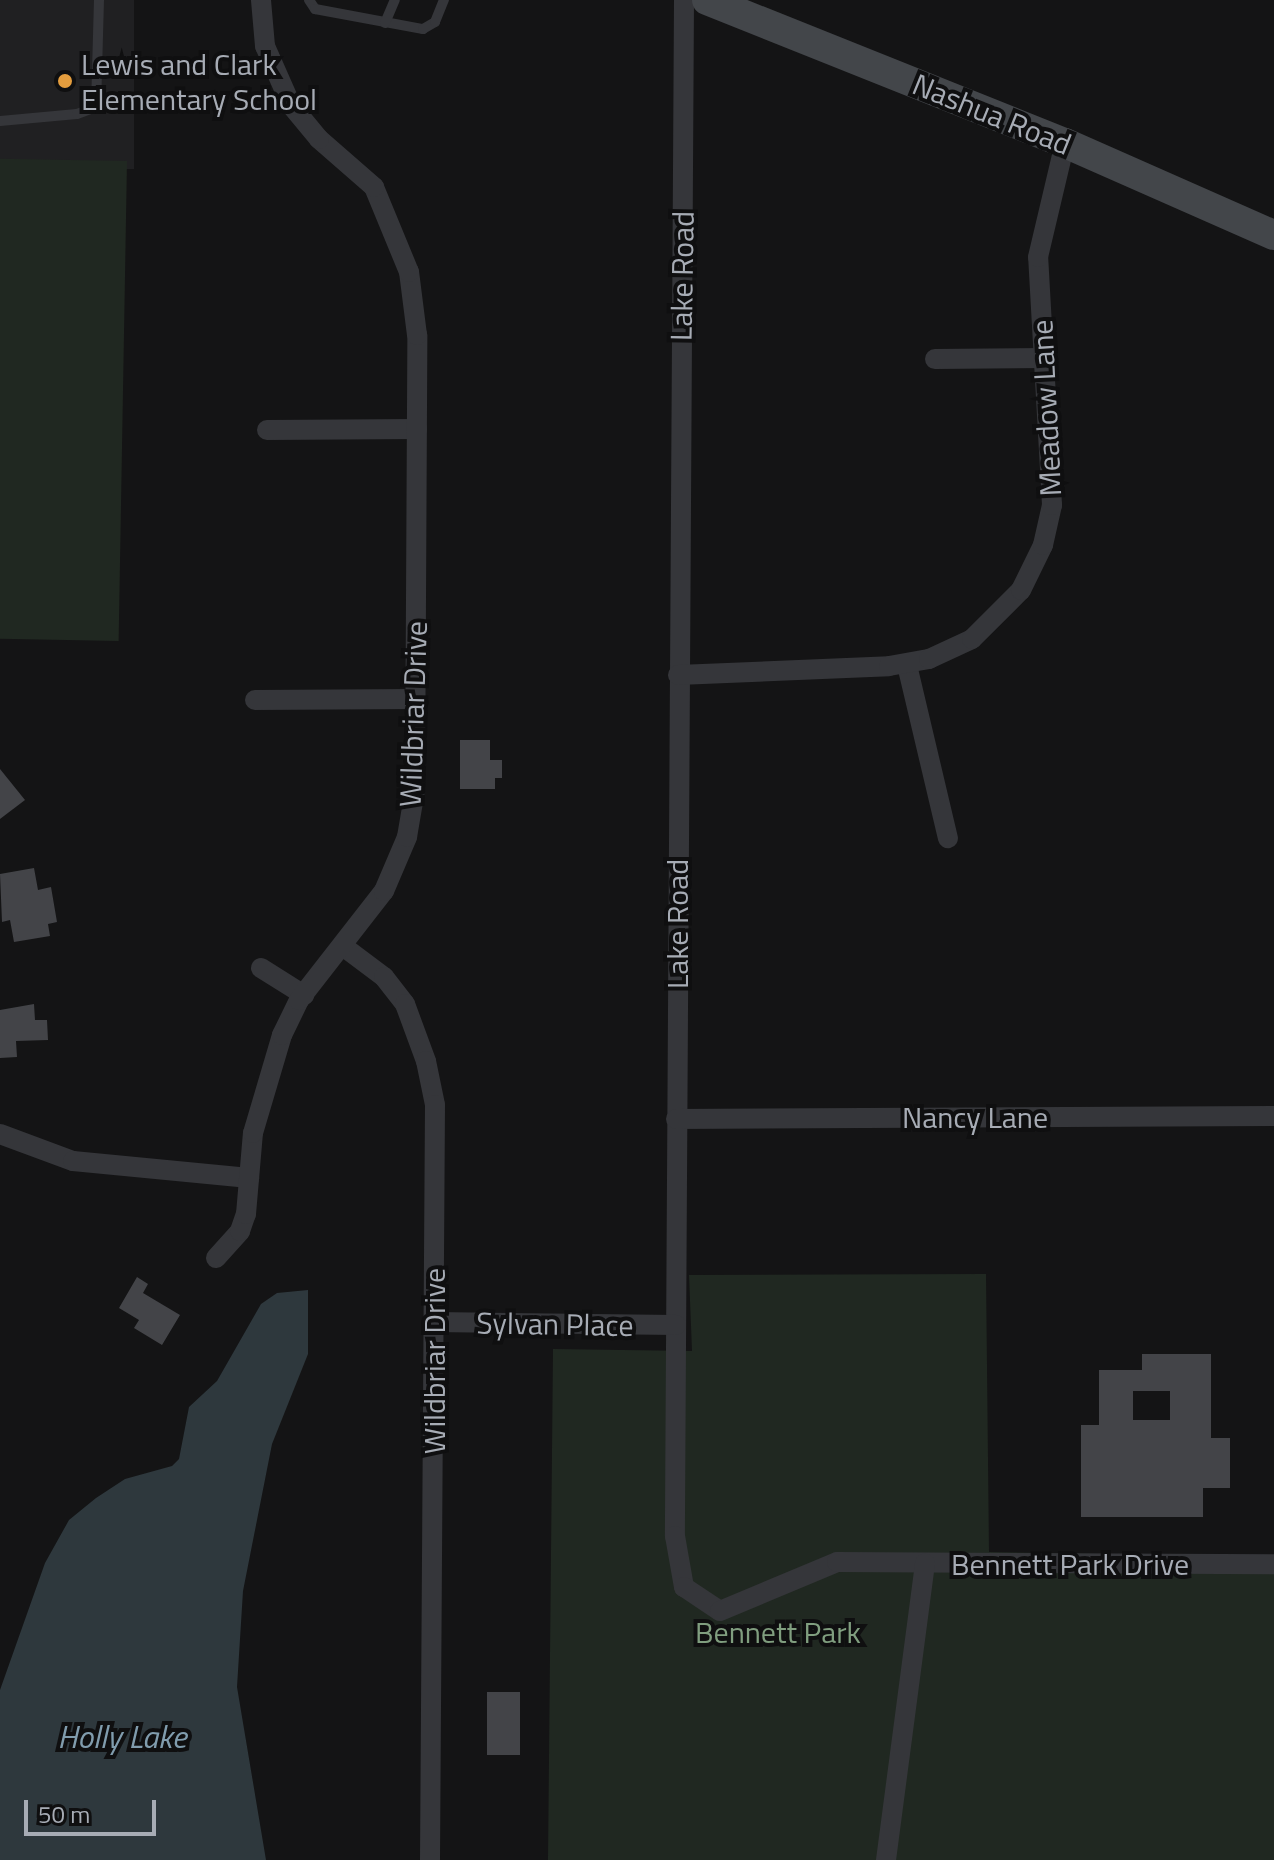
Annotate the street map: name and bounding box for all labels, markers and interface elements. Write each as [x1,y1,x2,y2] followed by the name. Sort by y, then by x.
[81,46,317,116] place label: Lewis and Clark Elementary School
[907,66,1077,162] street label: Nashua Road
[56,72,74,90] marker: Lewis and Clark Elementary School
[663,211,701,341] street label: Lake Road
[1023,319,1069,497] street label: Meadow Lane
[392,620,434,808] street label: Wildbriar Drive
[659,859,695,989] street label: Lake Road
[902,1099,1048,1135] street label: Nancy Lane
[416,1268,452,1454] street label: Wildbriar Drive
[476,1305,634,1343] street label: Sylvan Place
[951,1546,1189,1582] street label: Bennett Park Drive
[695,1614,861,1650] park label: Bennett Park
[57,1717,187,1755] water label: Holly Lake
[28,1784,160,1834] scale bar
[38,1796,90,1832] text: 50 m

